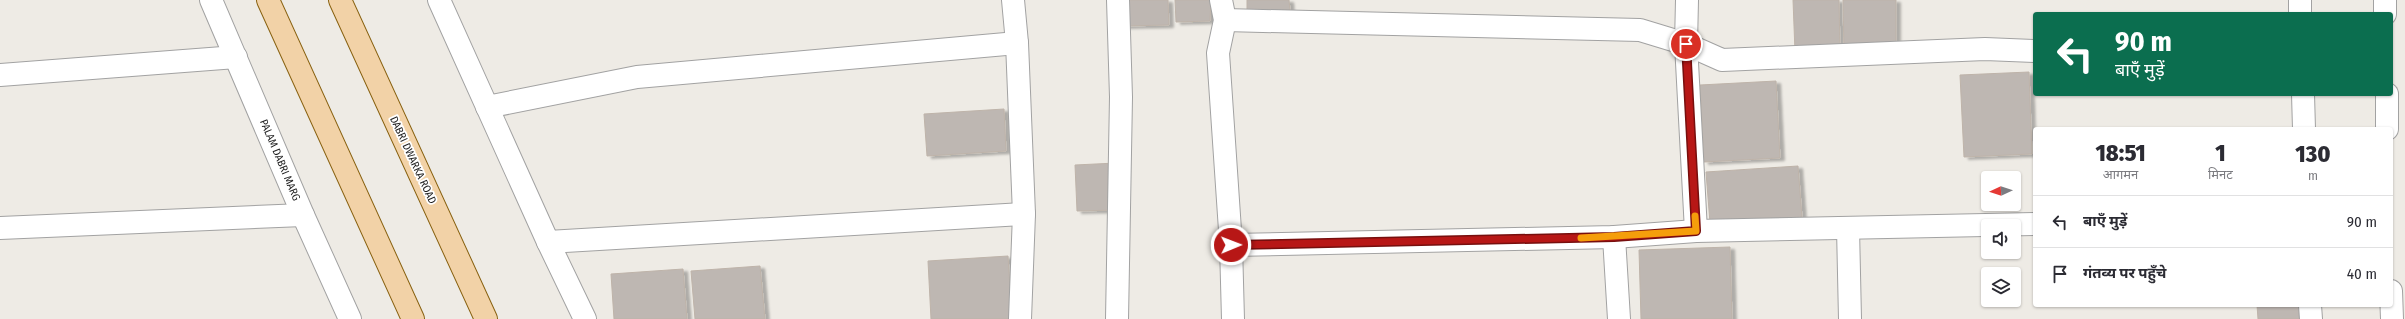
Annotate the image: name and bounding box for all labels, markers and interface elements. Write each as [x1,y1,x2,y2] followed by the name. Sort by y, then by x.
[2115,25,2172,58] text: 90 m
[1669,27,1703,61] pin
[2049,28,2101,80] icon: left
[1675,33,1697,55] icon: arrive
[2115,59,2165,81] text: बाएँ मुड़ें
[387,114,439,206] street label: DABRI DWARKA ROAD
[257,117,303,203] street label: PALAM DABRI MARG
[2095,139,2146,167] text: 18:51
[2215,139,2226,167] text: 1
[2295,140,2331,168] text: 130
[2103,167,2138,182] text: आगमन
[2208,167,2233,182] text: मिनट
[2308,168,2318,183] text: m
[1981,171,2021,211] north arrow
[1981,171,2021,307] map controls
[2049,211,2071,233] icon: left
[2083,212,2127,230] text: बाएँ मुड़ें
[2347,213,2377,231] text: 90 m
[1981,219,2021,259] button: sound
[1210,224,1252,266] position arrow
[2049,263,2071,285] icon: arrive
[2083,264,2166,282] text: गंतव्य पर पहुँचे
[2347,265,2377,283] text: 40 m
[1981,267,2021,307] button: layers

